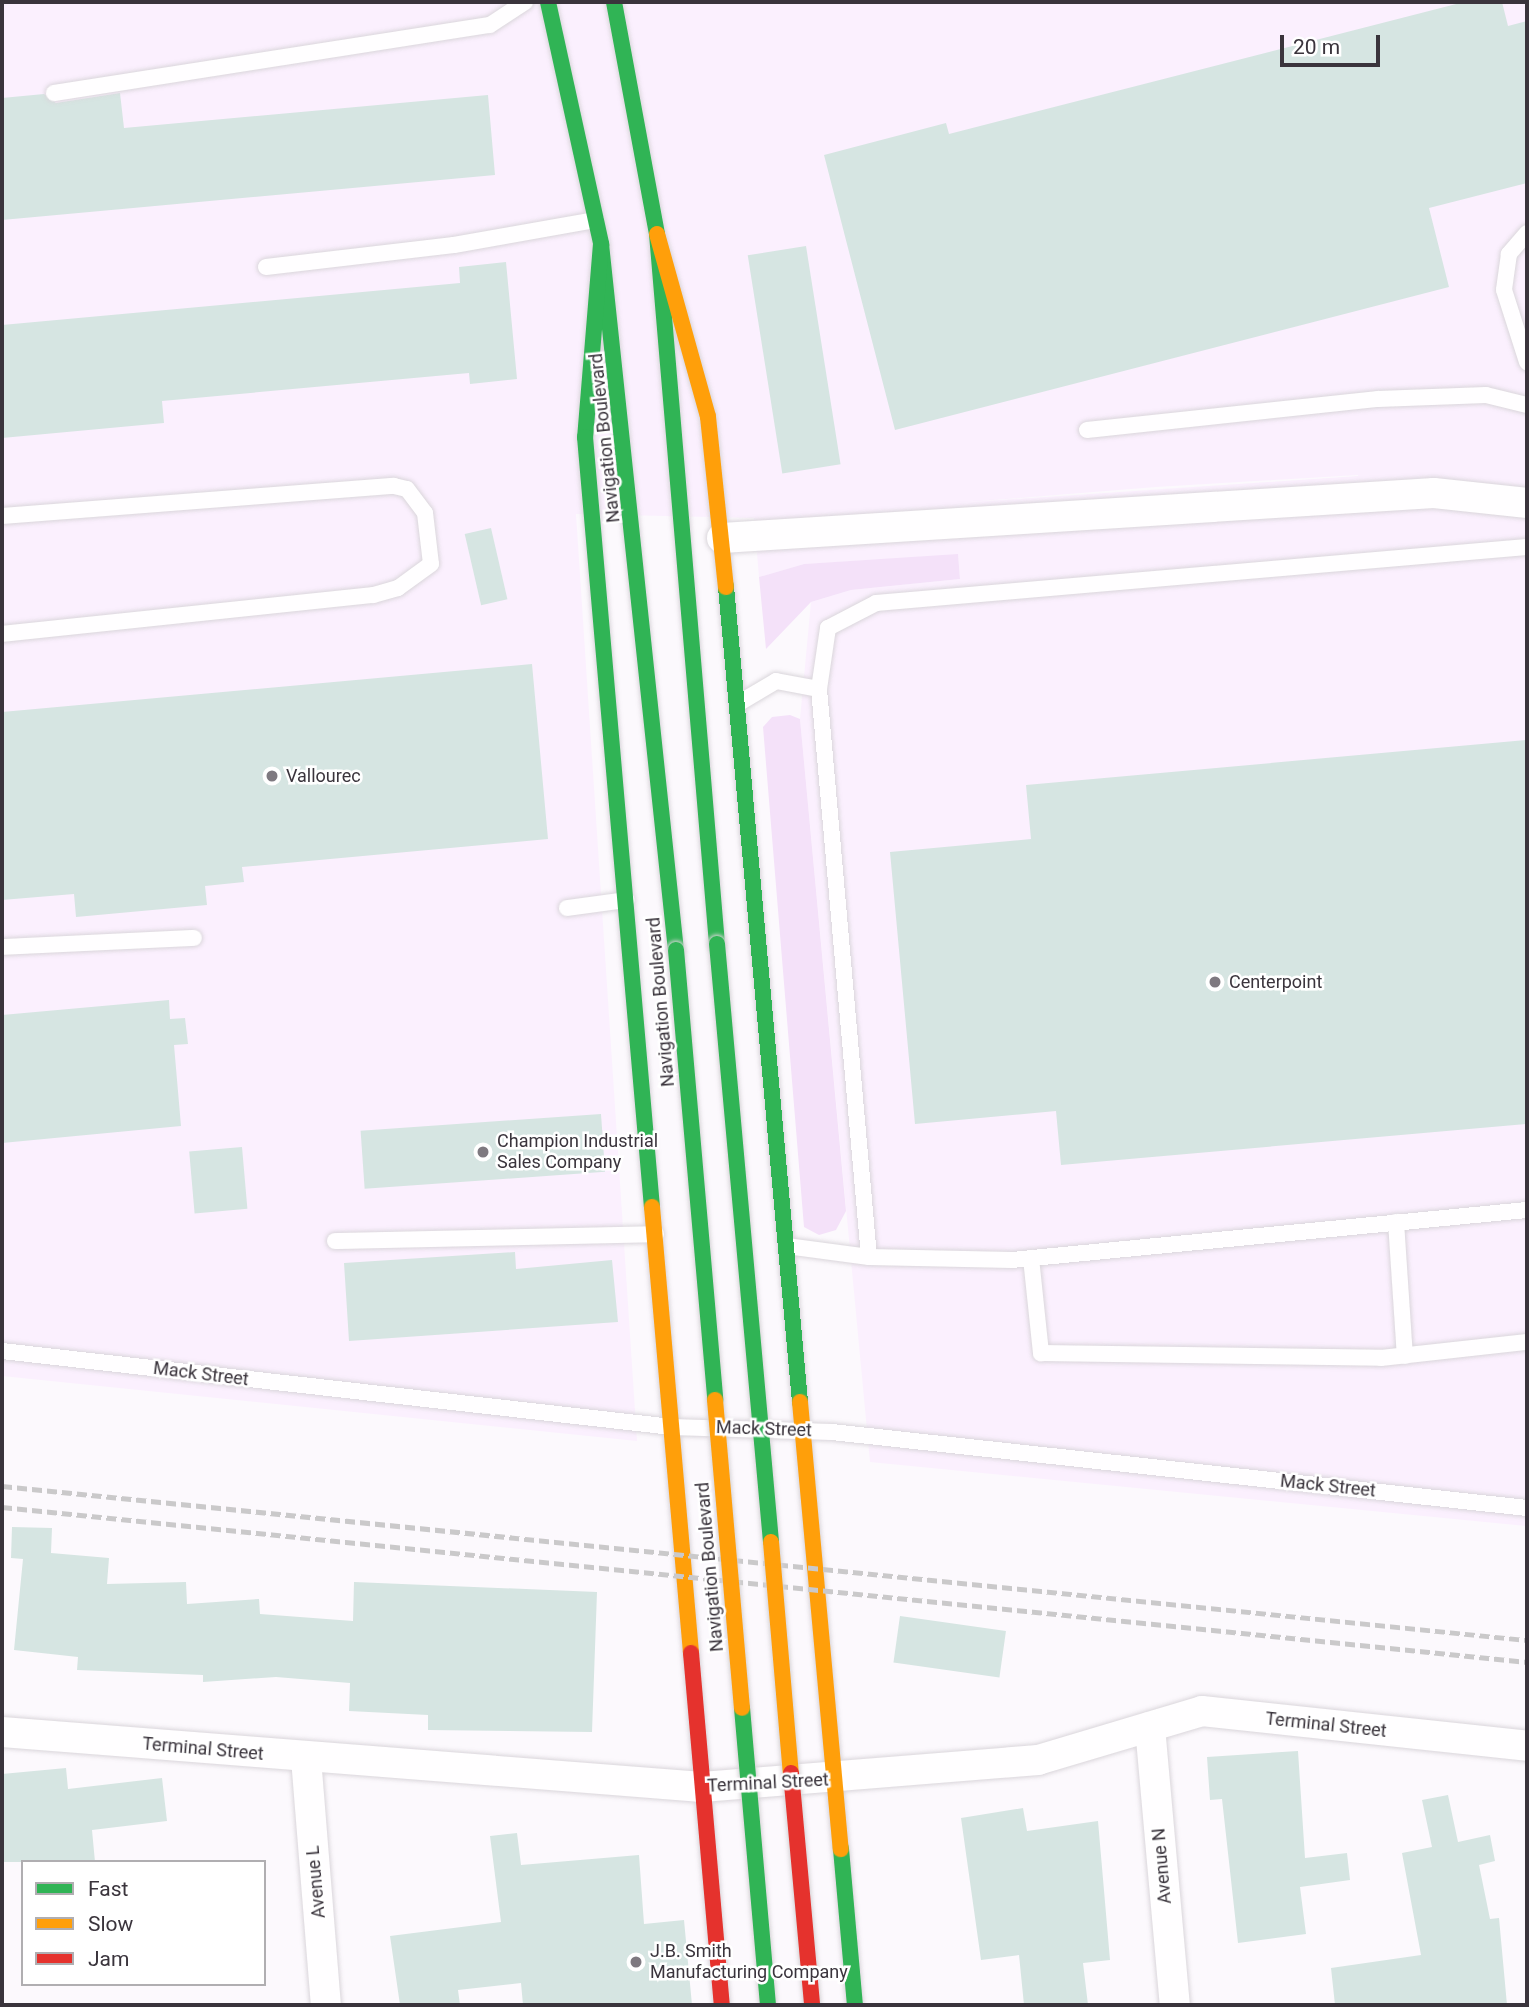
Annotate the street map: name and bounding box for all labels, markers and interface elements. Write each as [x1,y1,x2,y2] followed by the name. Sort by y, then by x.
[1284,21,1384,65] scale bar
[1293,35,1340,59] text: 20 m
[585,352,625,524] street label: Navigation Boulevard
[286,765,361,787] place label: Vallourec
[264,768,280,784] marker: Vallourec
[643,916,679,1088] street label: Navigation Boulevard
[1229,971,1322,993] place label: Centerpoint
[1207,974,1223,990] marker: Centerpoint
[497,1131,658,1174] place label: Champion Industrial Sales Company
[475,1144,491,1160] marker: Champion Industrial Sales Company
[152,1357,250,1391] street label: Mack Street
[716,1417,812,1441] street label: Mack Street
[1279,1470,1377,1502] street label: Mack Street
[692,1481,728,1653] street label: Navigation Boulevard
[1264,1708,1388,1742] street label: Terminal Street
[141,1733,265,1765] street label: Terminal Street
[707,1769,829,1797] street label: Terminal Street
[1148,1827,1176,1905] street label: Avenue N
[302,1845,330,1919] street label: Avenue L
[21,1860,266,1986] legend
[88,1877,128,1901] text: Fast
[88,1912,133,1936] text: Slow
[650,1941,848,1983] place label: J.B. Smith Manufacturing Company
[88,1947,129,1971] text: Jam
[628,1954,644,1970] marker: J.B. Smith Manufacturing Company

